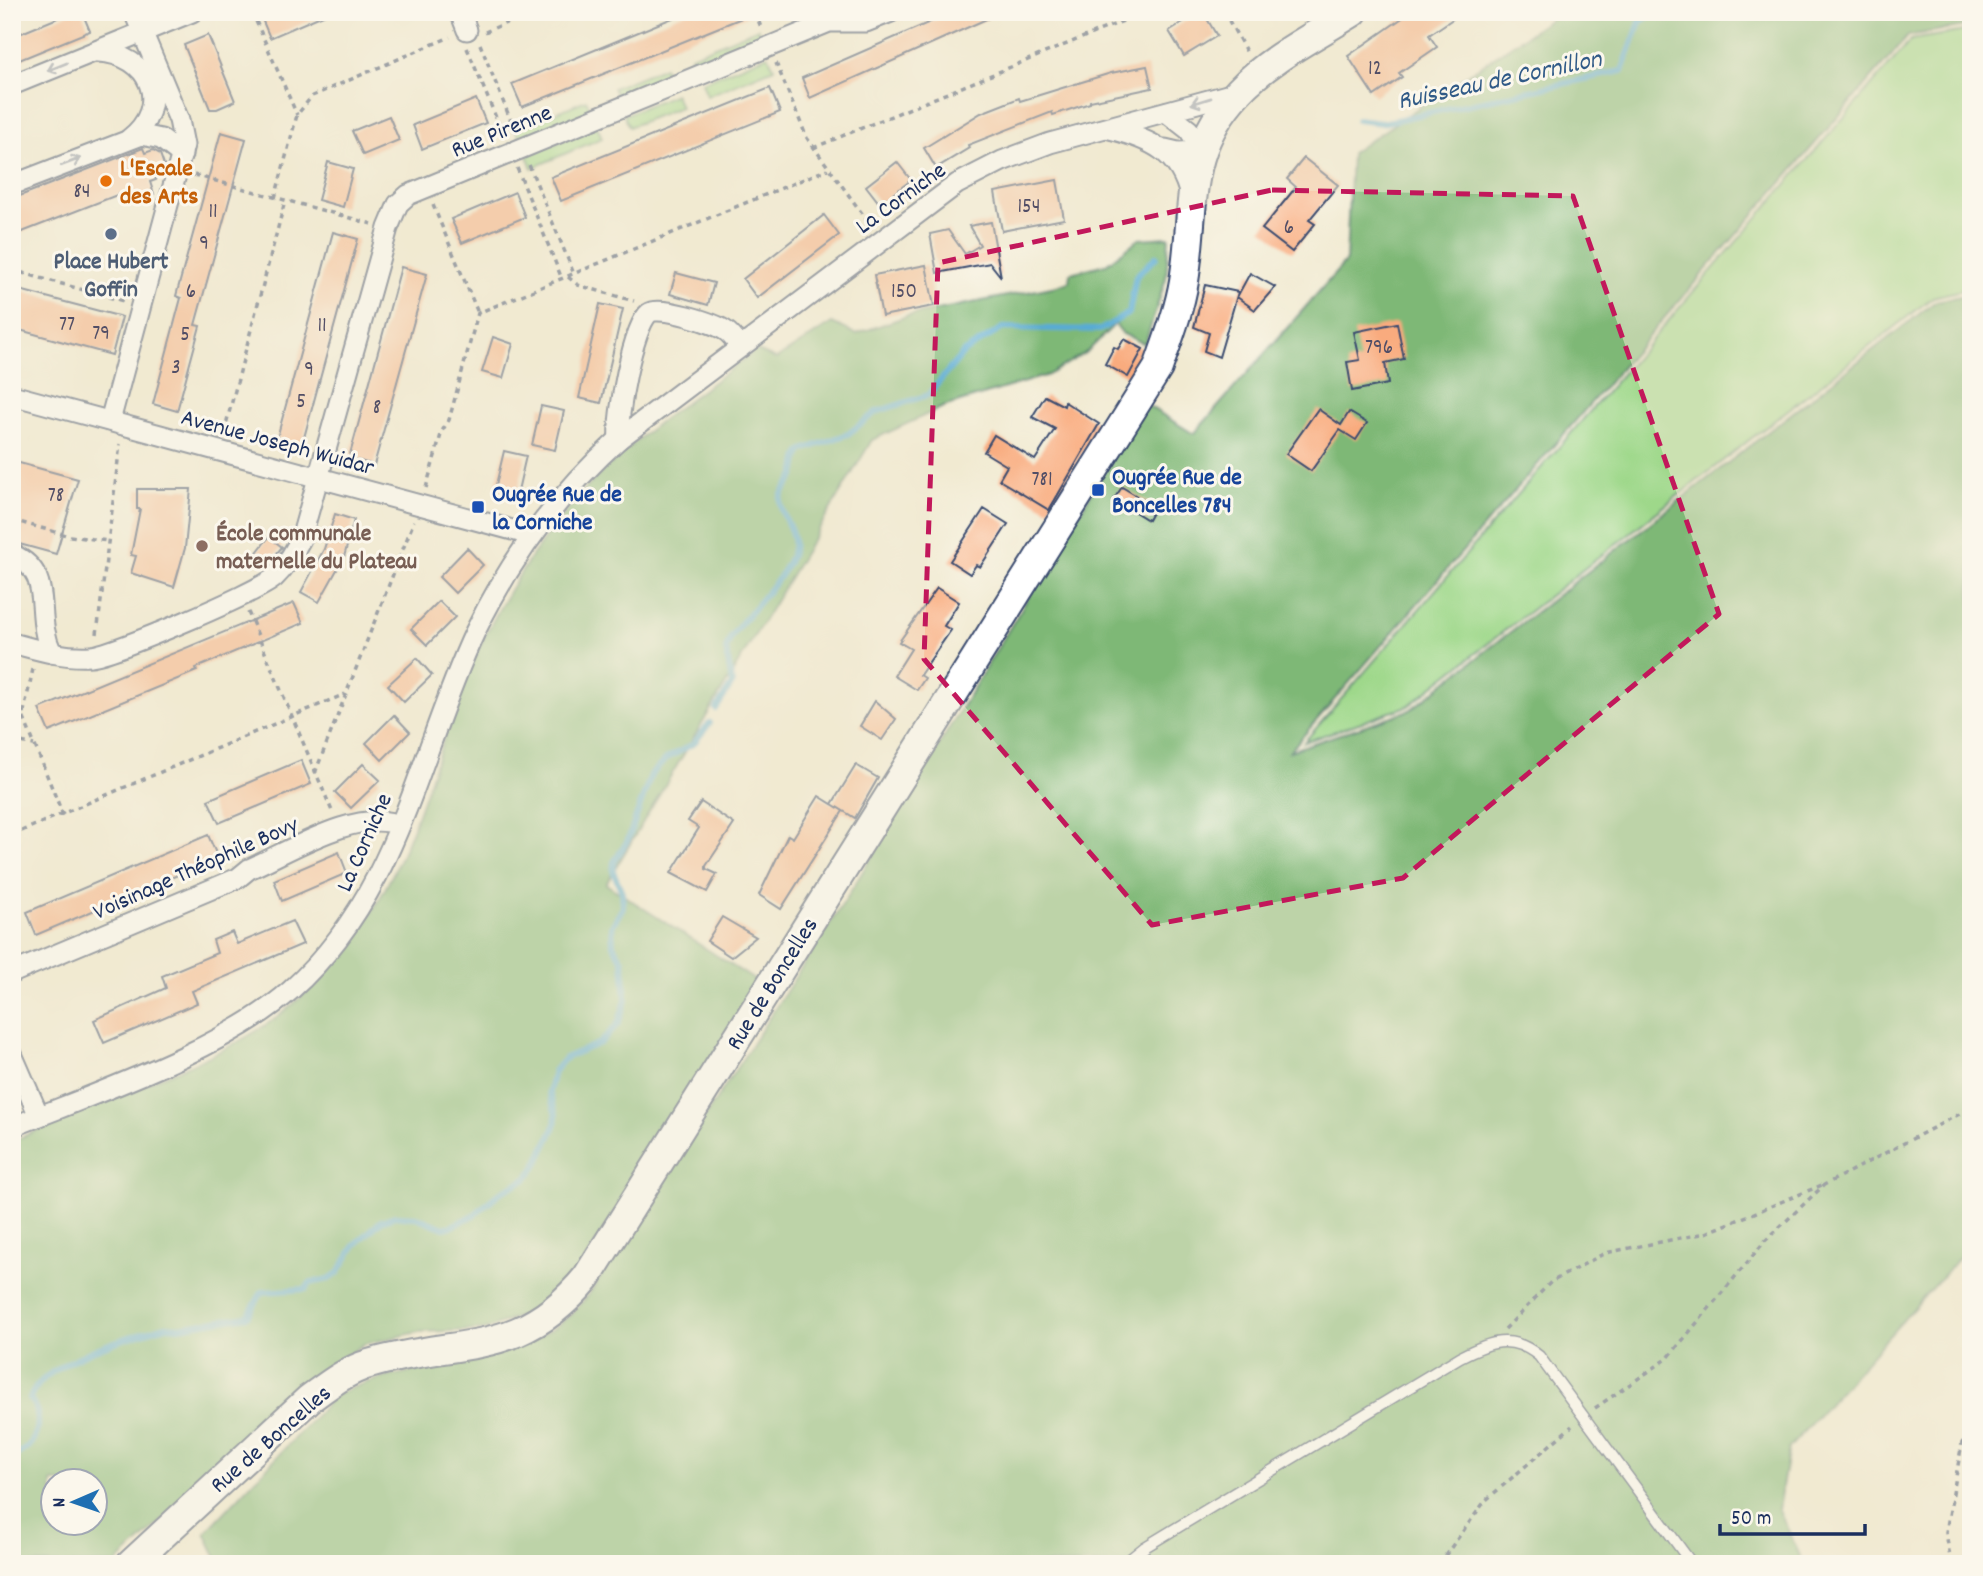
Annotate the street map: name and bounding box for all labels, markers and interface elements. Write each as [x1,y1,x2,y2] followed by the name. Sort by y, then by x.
[1394,42,1606,121] water label: Ruisseau de Cornillon
[1368,55,1382,85] house number: 12
[46,62,68,75] one-way arrow
[1191,95,1213,108] one-way arrow
[447,97,557,168] street label: Rue Pirenne
[120,153,198,215] place label: L'Escale des Arts
[59,155,81,168] one-way arrow
[849,155,954,244] street label: La Corniche
[98,173,114,189] marker: L'Escale des Arts
[73,178,91,208] house number: 84
[1017,193,1041,223] house number: 154
[208,198,218,228] house number: 11
[1284,214,1294,244] house number: 6
[103,226,119,242] marker: Place Hubert Goffin
[199,230,209,260] house number: 9
[54,246,169,308] place label: Place Hubert Goffin
[186,278,196,308] house number: 6
[891,278,917,308] house number: 150
[59,311,75,341] house number: 77
[317,312,327,342] house number: 11
[92,320,110,350] house number: 79
[180,321,190,351] house number: 5
[1365,334,1393,364] house number: 796
[171,354,181,384] house number: 3
[304,356,314,386] house number: 9
[296,388,306,418] house number: 5
[373,394,381,424] house number: 8
[177,402,378,486] street label: Avenue Joseph Wuidar
[1112,462,1242,524] place label: Ougrée Rue de Boncelles 784
[1031,466,1053,496] house number: 781
[492,479,622,541] place label: Ougrée Rue de la Corniche
[48,482,64,512] house number: 78
[1090,482,1106,498] marker: Ougrée Rue de Boncelles 784
[470,499,486,515] marker: Ougrée Rue de la Corniche
[216,518,417,580] place label: École communale maternelle du Plateau
[194,538,210,554] marker: École communale maternelle du Plateau
[329,788,403,898] street label: La Corniche
[88,809,306,930] street label: Voisinage Théophile Bovy
[719,912,828,1058] street label: Rue de Boncelles
[204,1378,340,1503] street label: Rue de Boncelles
[38,1468,108,1538] north arrow
[1720,1492,1866,1536] scale bar
[47,1497,74,1508] text: N
[1731,1505,1771,1535] text: 50 m

